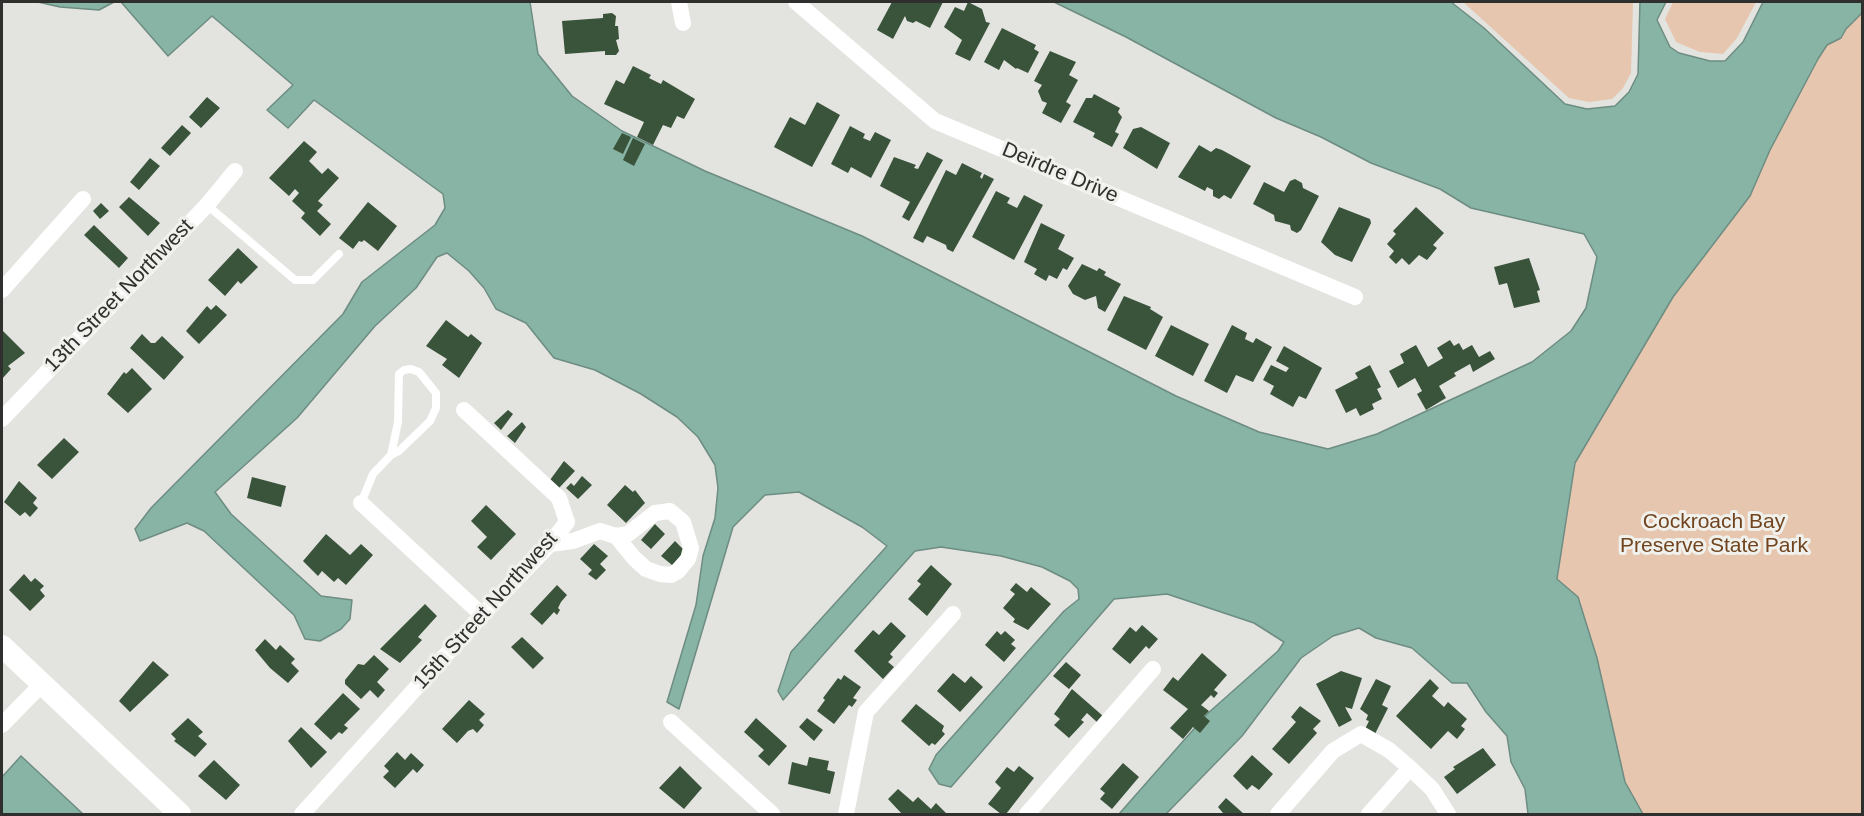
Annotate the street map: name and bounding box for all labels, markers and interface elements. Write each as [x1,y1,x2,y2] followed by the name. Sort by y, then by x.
[998,137,1122,209] street label: Deirdre Drive
[39,214,199,378] street label: 13th Street Northwest
[1620,509,1808,559] park label: Cockroach Bay Preserve State Park
[409,527,563,695] street label: 15th Street Northwest

